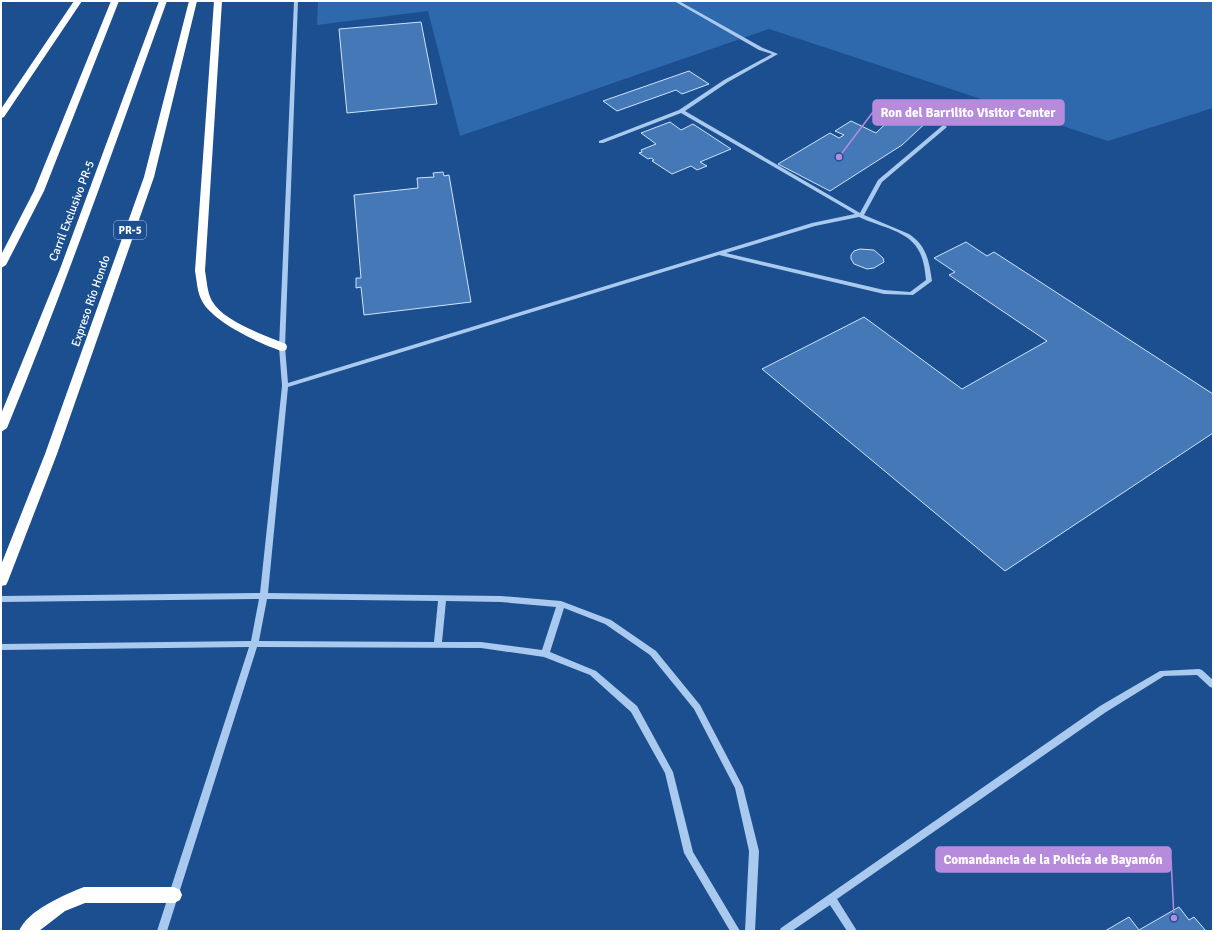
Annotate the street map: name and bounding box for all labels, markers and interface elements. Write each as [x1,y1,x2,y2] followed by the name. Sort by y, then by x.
[873,100,1064,125] callout: Ron del Barrilito Visitor Center
[881,105,1056,121] text: Ron del Barrilito Visitor Center
[46,159,98,263] street label: Carril Exclusivo PR-5
[114,221,146,239] road number: PR-5
[68,253,114,349] street label: Expreso Río Hondo
[936,847,1171,872] callout: Comandancia de la Policía de Bayamón
[943,852,1163,868] text: Comandancia de la Policía de Bayamón

